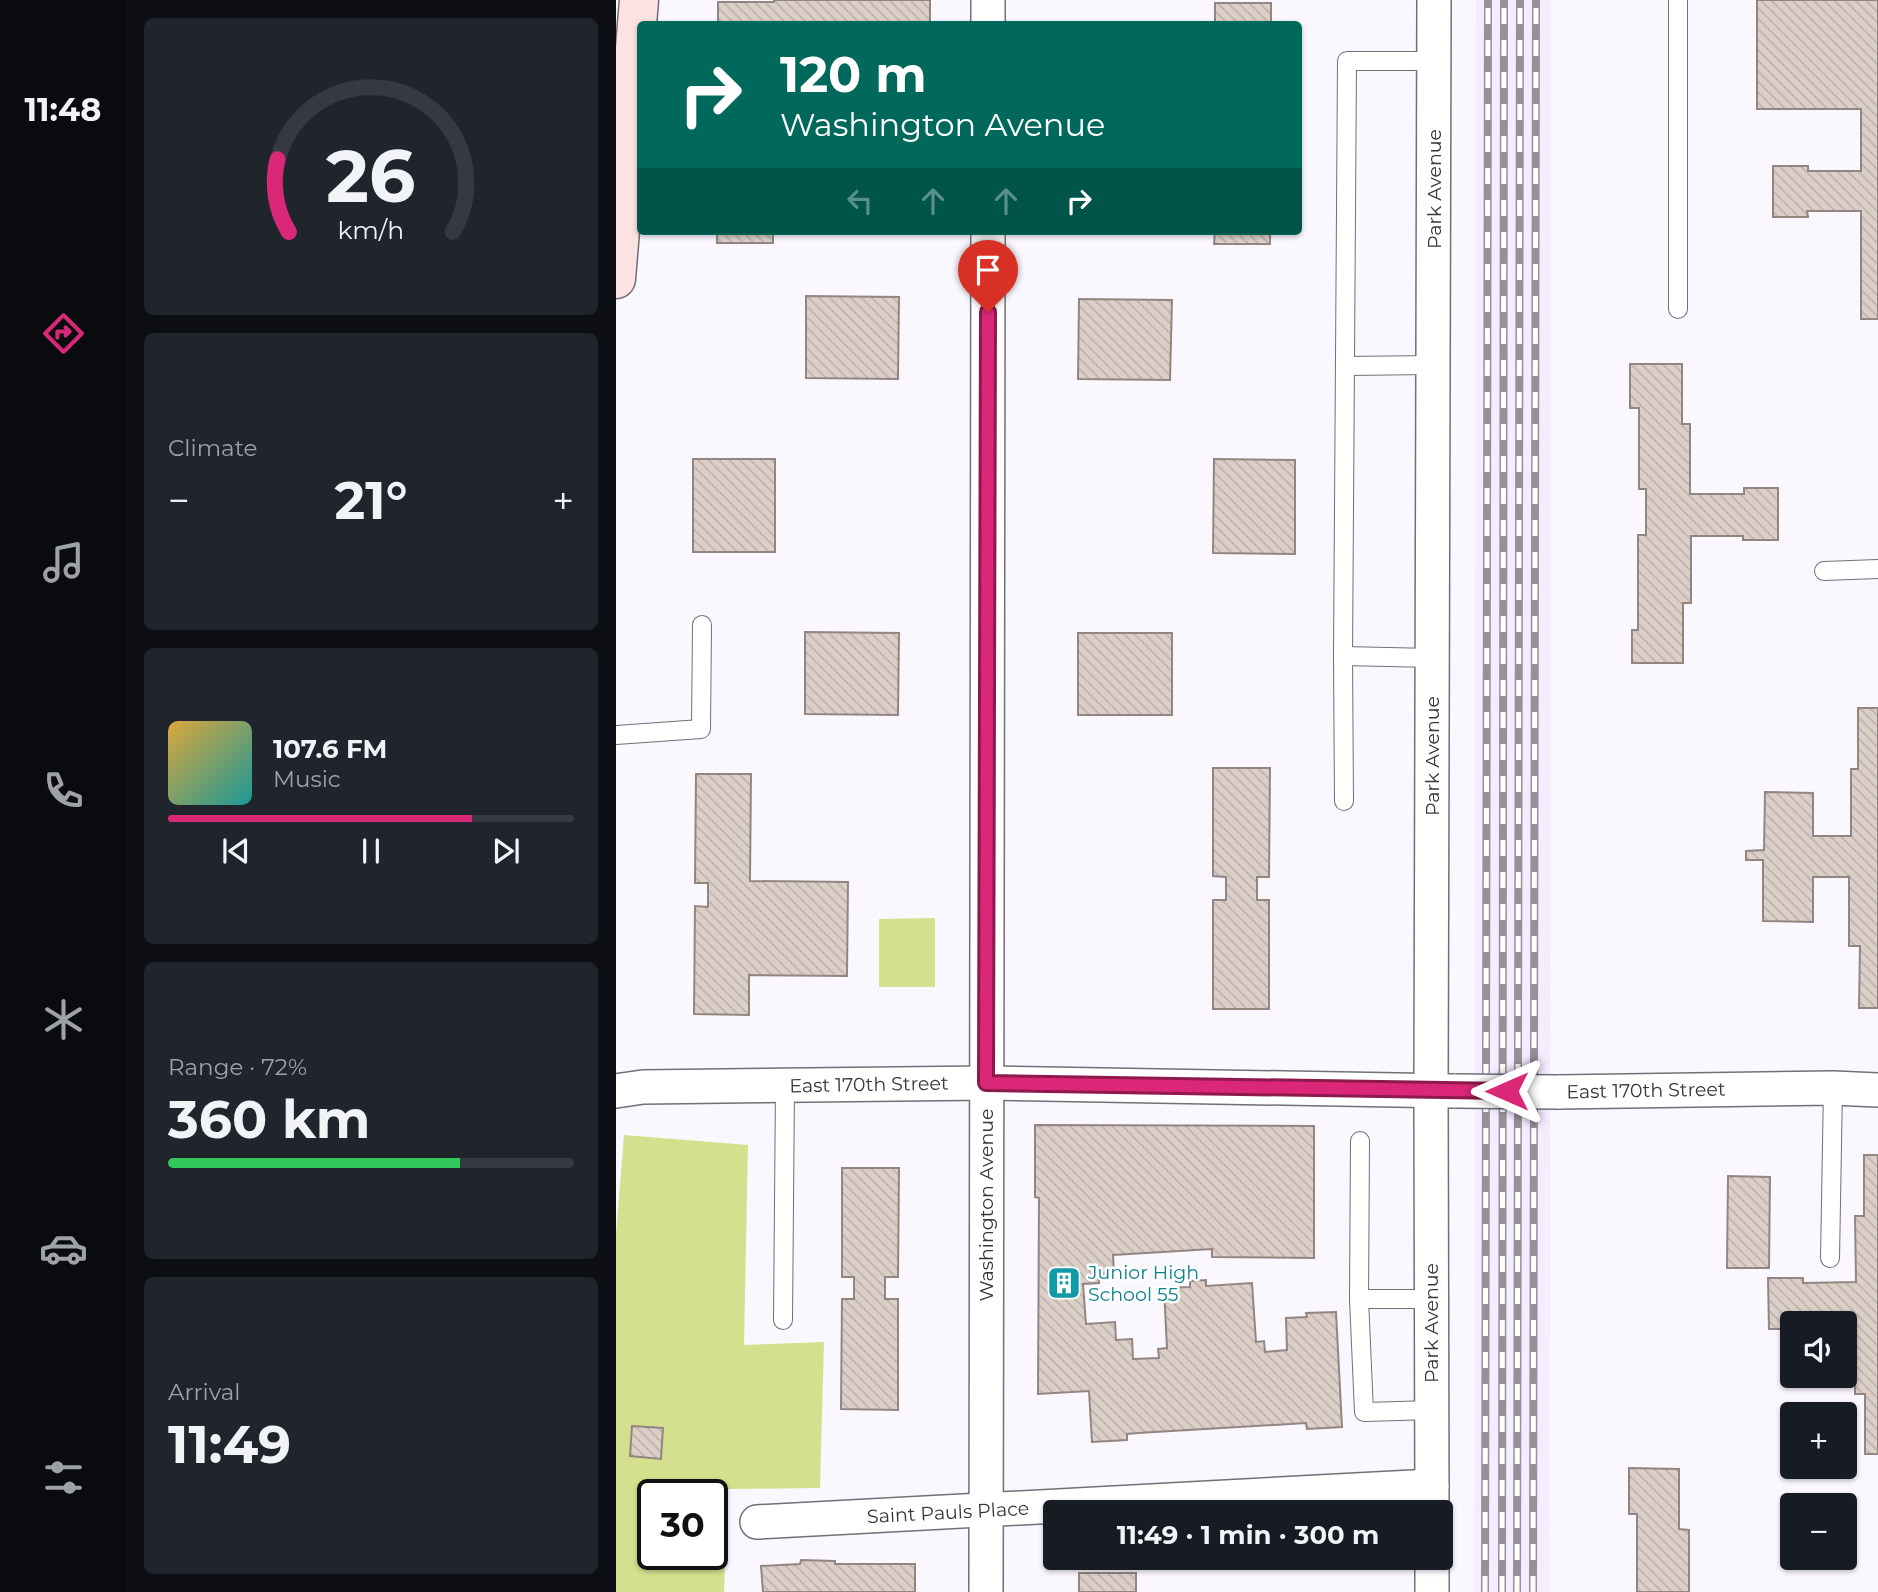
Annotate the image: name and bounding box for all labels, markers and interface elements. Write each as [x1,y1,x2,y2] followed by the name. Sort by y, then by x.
[780,45,927,104] text: 120 m
[665,49,756,140] icon: right
[25,90,101,129] text: 11:48
[780,105,1105,144] text: Washington Avenue
[1423,129,1446,249] street label: Park Avenue
[326,133,416,221] text: 26
[841,182,879,220] icon: left
[914,182,952,220] icon: ahead
[987,182,1025,220] icon: ahead
[1060,182,1098,220] icon: right
[338,215,404,245] text: km/h
[958,240,1018,312] pin
[969,251,1007,289] icon: arrive
[39,309,88,358] icon: directions
[168,434,257,462] text: Climate
[335,469,407,532] text: 21°
[168,477,190,524] text: −
[552,477,574,524] text: +
[39,538,88,587] icon: music
[1421,696,1444,816] street label: Park Avenue
[273,733,387,765] text: 107.6 FM
[273,765,341,793] text: Music
[39,766,88,815] icon: phone
[217,832,255,870] icon: previous
[352,832,390,870] icon: pause
[487,832,525,870] icon: next
[39,995,88,1044] icon: climate
[168,1053,307,1081] text: Range · 72%
[1470,1054,1544,1128] position arrow
[789,1072,949,1097] street label: East 170th Street
[1566,1078,1726,1103] street label: East 170th Street
[168,1088,370,1151] text: 360 km
[975,1108,998,1302] street label: Washington Avenue
[39,1224,88,1273] icon: car
[1087,1261,1199,1306] place label: Junior High School 55
[1420,1263,1443,1383] street label: Park Avenue
[1045,1264,1083,1302] building icon: Junior High School 55
[1780,1311,1857,1570] map controls
[1780,1311,1857,1388] button: sound
[168,1378,241,1406] text: Arrival
[1780,1402,1857,1479] button: +
[168,1413,291,1476] text: 11:49
[39,1453,88,1502] icon: filters
[637,1479,728,1570] speed limit sign: 30
[1780,1493,1857,1570] button: −
[866,1497,1030,1528] street label: Saint Pauls Place
[1117,1519,1379,1551] text: 11:49 · 1 min · 300 m

